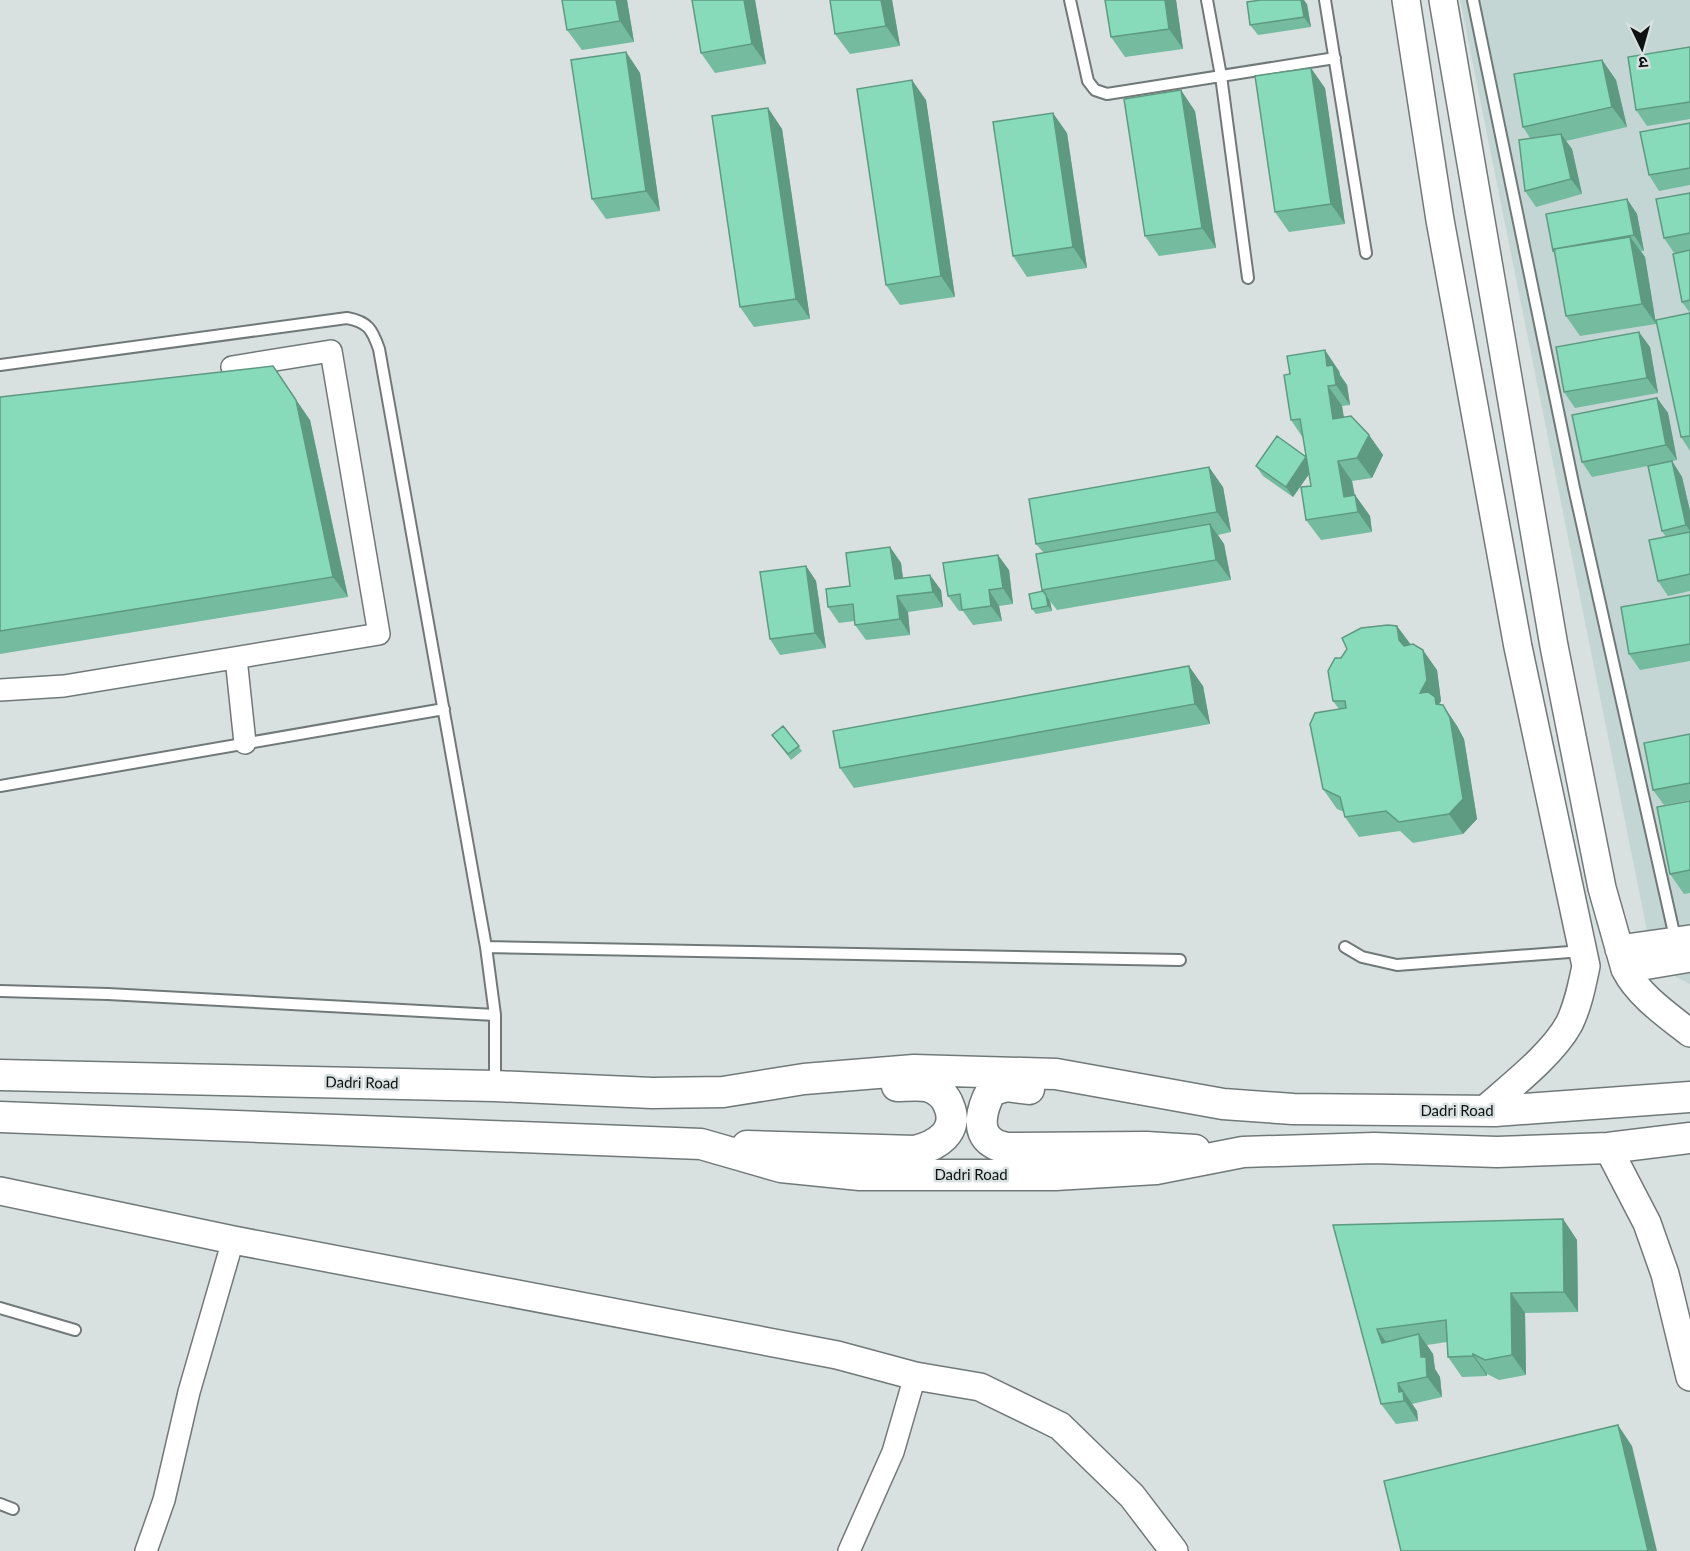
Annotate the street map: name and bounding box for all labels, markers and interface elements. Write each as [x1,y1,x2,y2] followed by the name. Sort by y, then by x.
[1612,18,1672,78] north arrow
[1637,54,1649,73] text: उ
[325,1072,399,1092] street label: Dadri Road
[1420,1101,1494,1119] street label: Dadri Road
[934,1165,1008,1183] street label: Dadri Road

